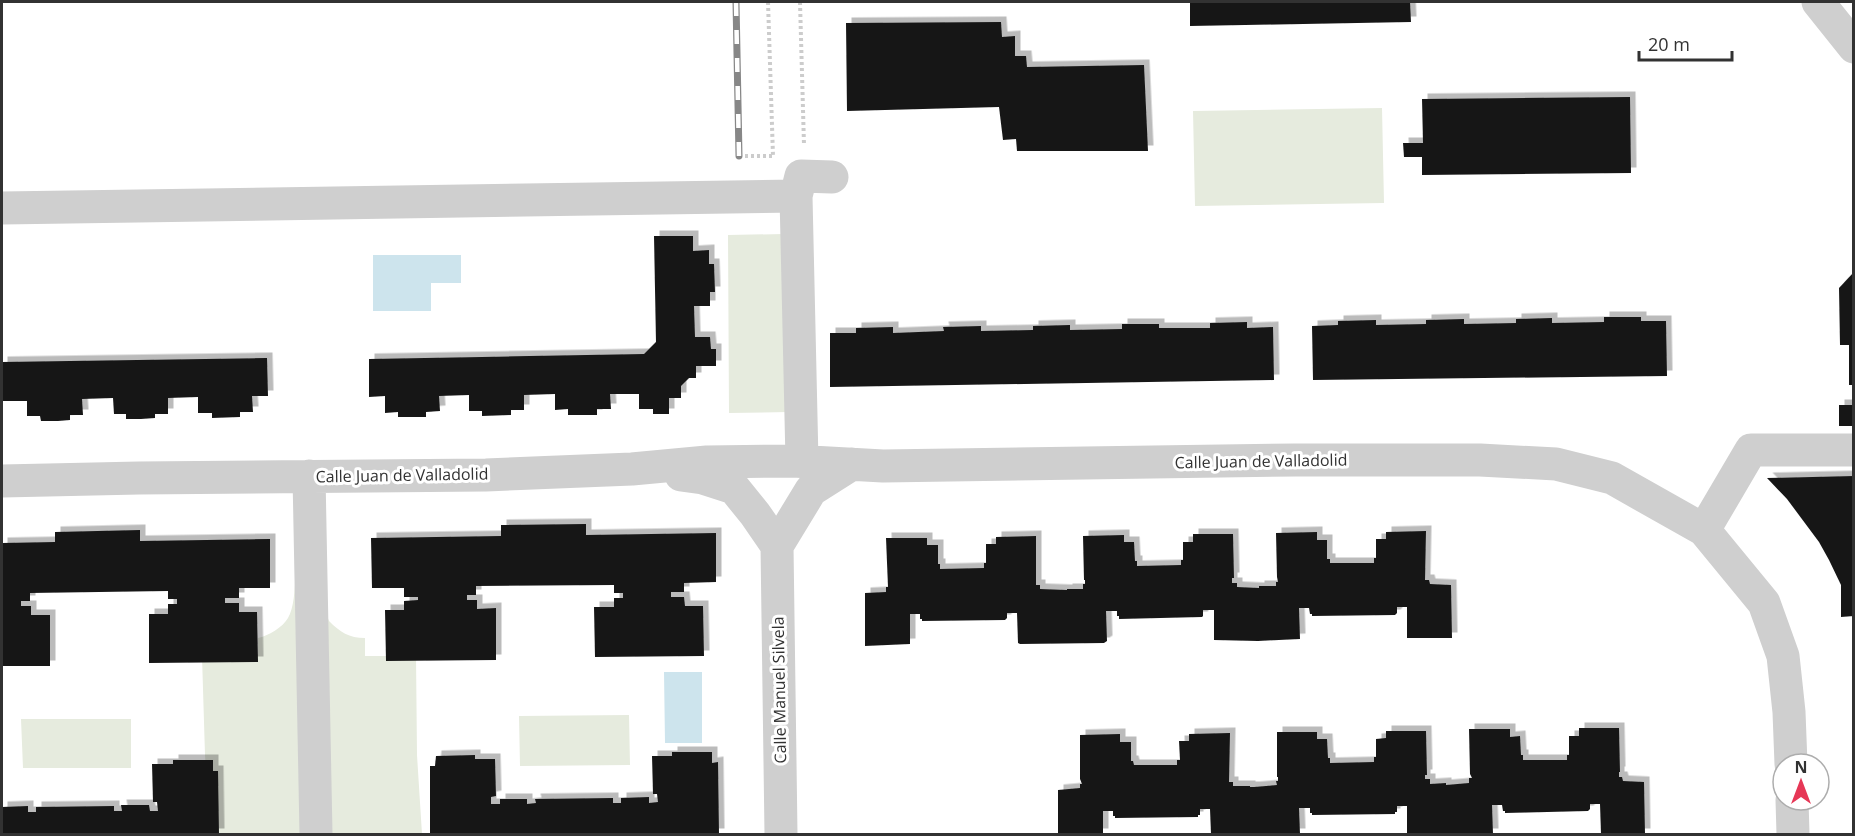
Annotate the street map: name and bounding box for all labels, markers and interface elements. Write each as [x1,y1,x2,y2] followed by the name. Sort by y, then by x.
[1639,24,1732,62] scale bar
[1648,32,1690,56] text: 20 m
[1174,448,1348,474] street label: Calle Juan de Valladolid
[315,462,489,488] street label: Calle Juan de Valladolid
[767,616,791,764] street label: Calle Manuel Silvela
[1771,752,1831,812] north arrow
[1794,756,1808,778] text: N

